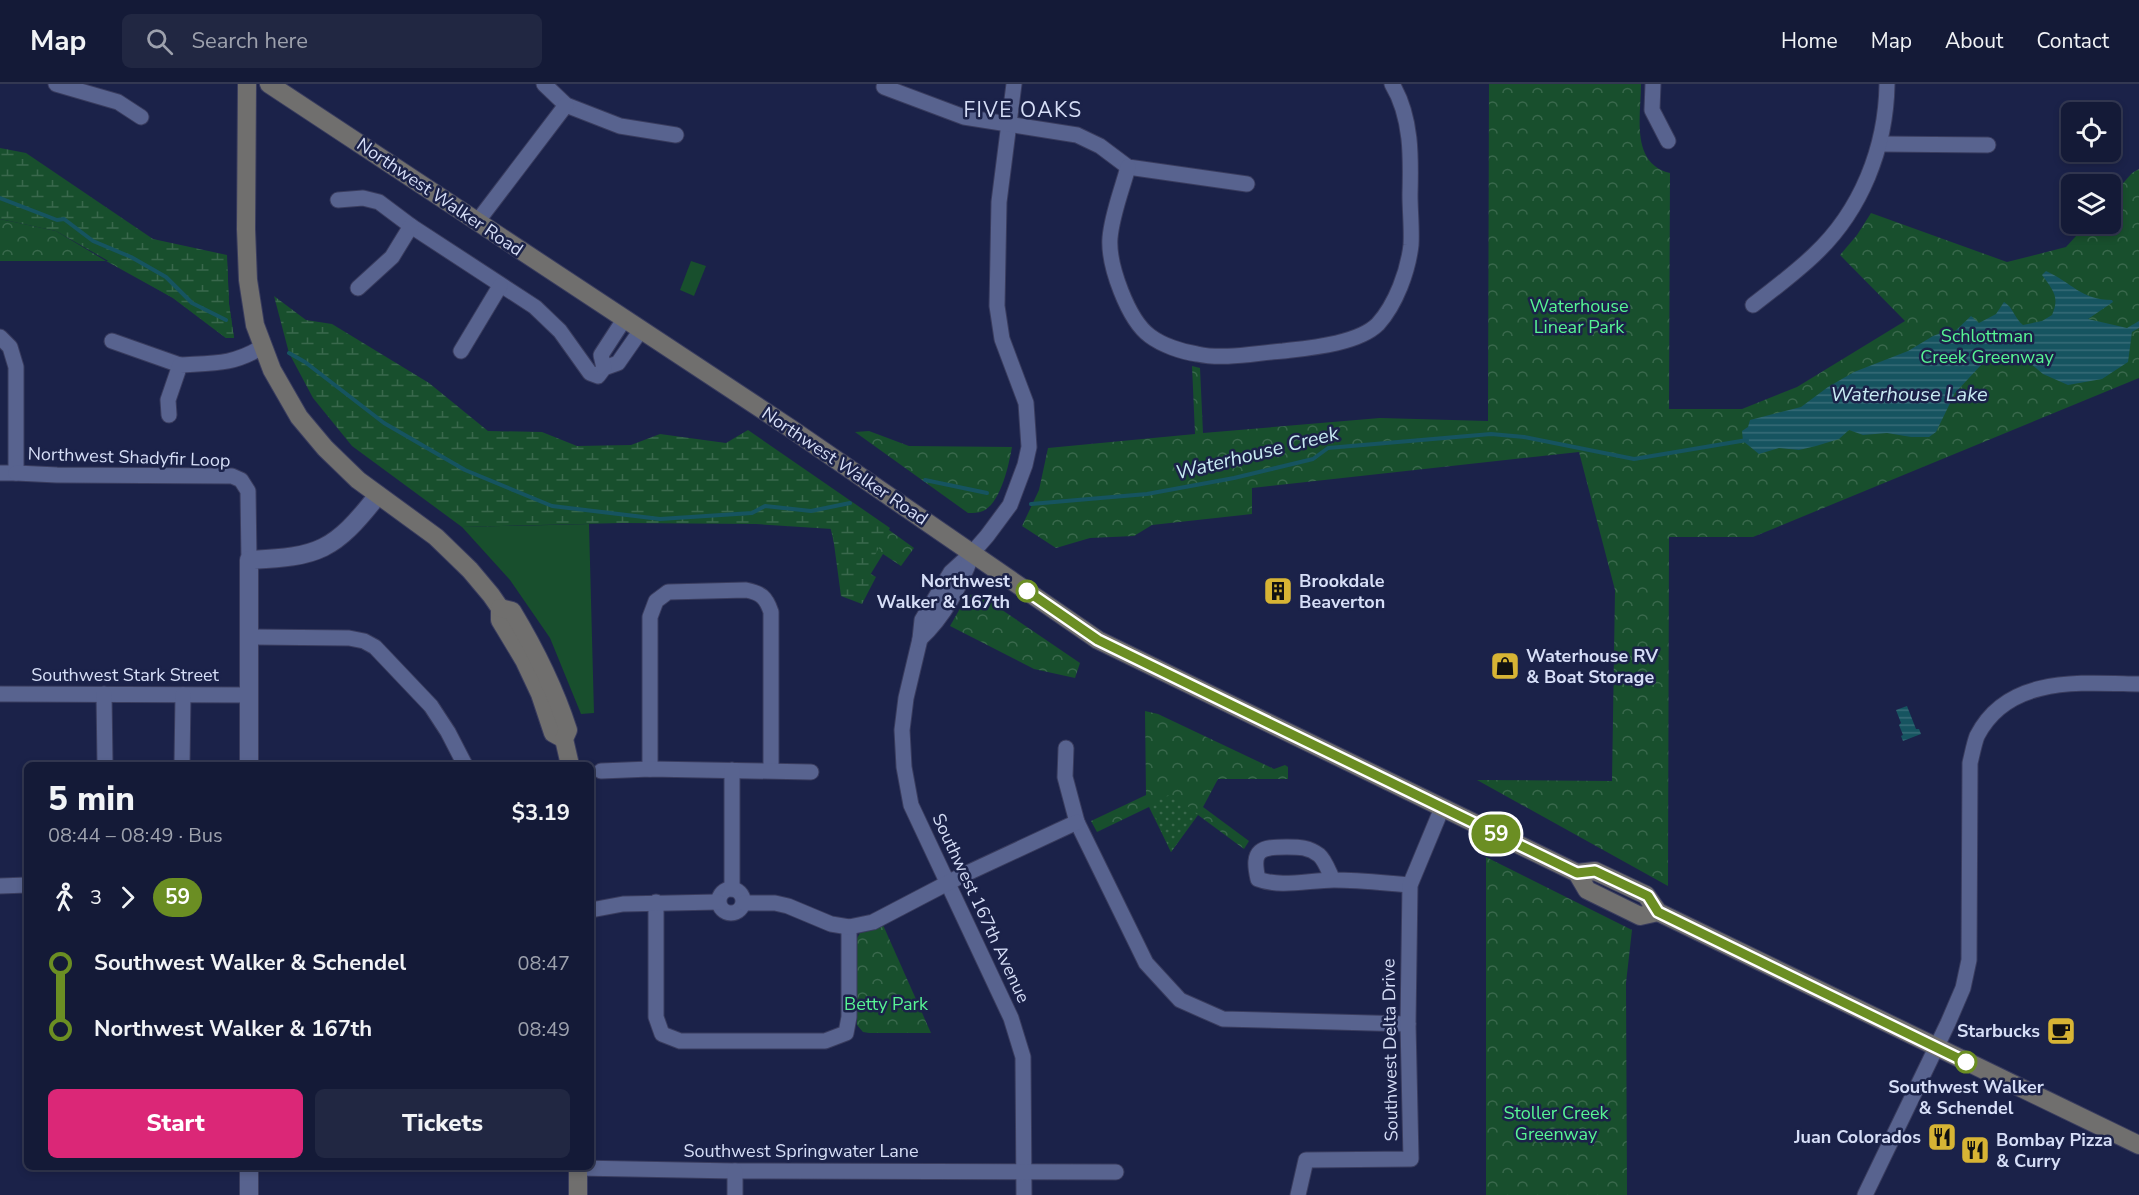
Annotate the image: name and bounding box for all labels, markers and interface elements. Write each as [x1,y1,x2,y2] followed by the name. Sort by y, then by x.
[122,14,542,68] search box
[30,22,86,60] text: Map
[143,25,176,58] icon: search
[191,26,308,56] text: Search here
[1781,27,1838,55] text: Home
[1871,27,1912,55] text: Map
[1945,27,2003,55] text: About
[2036,27,2109,55] text: Contact
[963,96,1083,124] district label: FIVE OAKS
[2061,102,2121,234] map controls
[2061,102,2121,162] button: locate
[352,132,528,262] street label: Northwest Walker Road
[2061,174,2121,234] button: layers
[1529,294,1629,339] park label: Waterhouse Linear Park
[1920,324,2055,369] park label: Schlottman Creek Greenway
[1830,381,1988,408] water label: Waterhouse Lake
[757,401,933,531] street label: Northwest Walker Road
[1173,419,1342,486] water label: Waterhouse Creek
[27,441,231,473] street label: Northwest Shadyfir Loop
[877,569,1010,614] place label: Northwest Walker & 167th
[1299,569,1385,614] place label: Brookdale Beaverton
[1262,575,1294,607] building icon: Brookdale Beaverton
[1016,580,1038,602] marker: Northwest Walker & 167th
[1526,644,1659,689] place label: Waterhouse RV & Boat Storage
[1489,650,1521,682] shop icon: Waterhouse RV & Boat Storage
[31,663,220,687] street label: Southwest Stark Street
[48,777,135,822] text: 5 min
[512,798,570,828] text: $3.19
[926,809,1036,1007] street label: Southwest 167th Avenue
[1469,814,1523,854] line badge: 59
[1483,820,1509,848] text: 59
[48,822,223,849] text: 08:44 – 08:49 · Bus
[48,881,81,914] icon: walk
[111,881,144,914] icon: forward
[165,883,190,911] text: 59
[90,884,102,911] text: 3
[94,948,406,978] text: Southwest Walker & Schendel
[517,950,570,977] text: 08:47
[1376,958,1404,1142] street label: Southwest Delta Drive
[844,992,929,1016] park label: Betty Park
[94,1014,372,1044] text: Northwest Walker & 167th
[2045,1015,2077,1047] cafe icon: Starbucks
[517,1016,570,1043] text: 08:49
[1957,1019,2040,1043] place label: Starbucks
[1955,1051,1977,1073] marker: Southwest Walker & Schendel
[1888,1075,2044,1120] place label: Southwest Walker & Schendel
[48,1089,303,1158] button: Start
[315,1089,570,1158] button: Tickets
[1503,1101,1610,1146] park label: Stoller Creek Greenway
[1926,1121,1958,1153] restaurant icon: Juan Colorados
[1793,1125,1921,1149] place label: Juan Colorados
[1996,1128,2113,1173] place label: Bombay Pizza & Curry
[1959,1134,1991,1166] restaurant icon: Bombay Pizza & Curry
[683,1139,919,1163] street label: Southwest Springwater Lane

